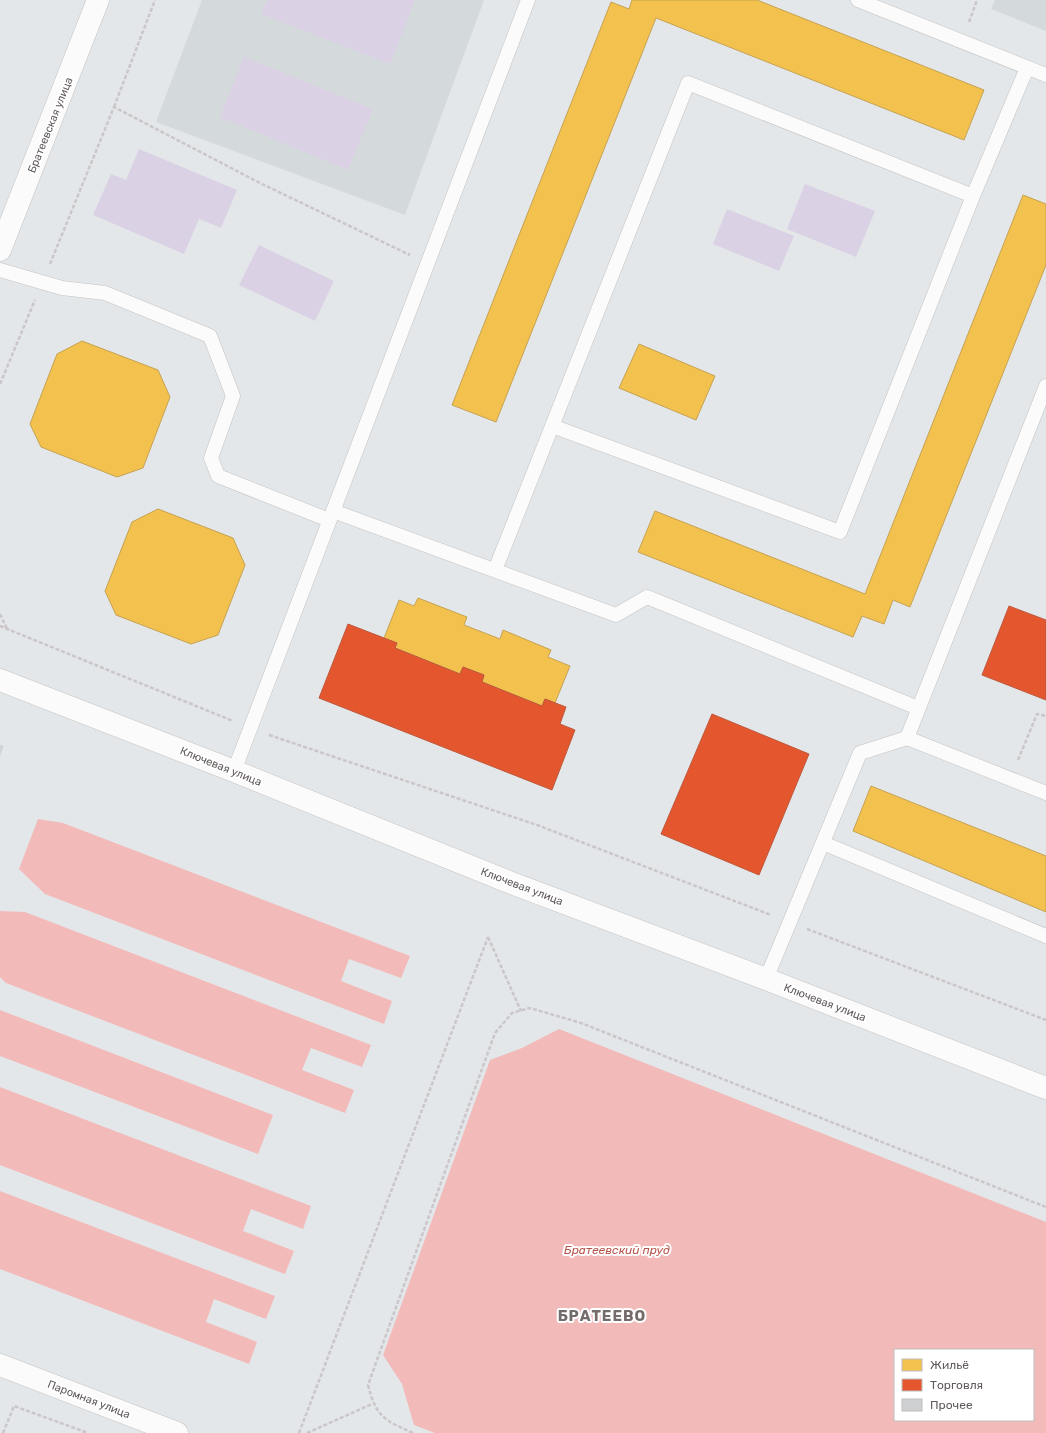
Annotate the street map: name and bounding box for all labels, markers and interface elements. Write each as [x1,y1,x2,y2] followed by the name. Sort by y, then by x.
[25,75,76,175] street label: Братеевская улица
[178,744,264,789] street label: Ключевая улица
[479,865,565,908] street label: Ключевая улица
[782,981,868,1024] street label: Ключевая улица
[564,1243,670,1257] water label: Братеевский пруд
[558,1307,646,1325] district label: БРАТЕЕВО
[894,1349,1034,1421] legend
[930,1358,969,1372] text: Жильё
[46,1378,132,1421] street label: Паромная улица
[930,1378,983,1392] text: Торговля
[930,1398,973,1412] text: Прочее

